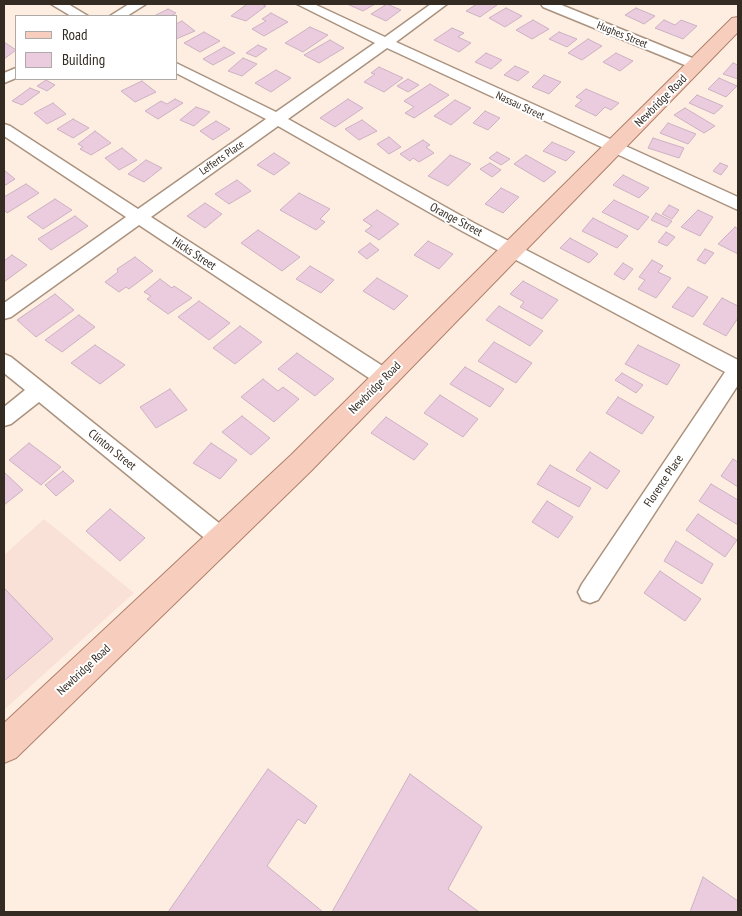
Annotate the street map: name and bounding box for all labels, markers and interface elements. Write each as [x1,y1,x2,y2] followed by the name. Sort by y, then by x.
[15,15,178,80] legend
[595,19,649,51] street label: Hughes Street
[62,25,88,44] text: Road
[62,50,105,69] text: Building
[632,72,690,130] street label: Newbridge Road
[494,89,546,123] street label: Nassau Street
[197,138,247,178] street label: Lefferts Place
[427,200,485,240] street label: Orange Street
[169,235,219,273] street label: Hicks Street
[346,359,404,417] street label: Newbridge Road
[85,426,139,474] street label: Clinton Street
[641,452,687,510] street label: Florence Place
[54,642,114,698] street label: Newbridge Road

